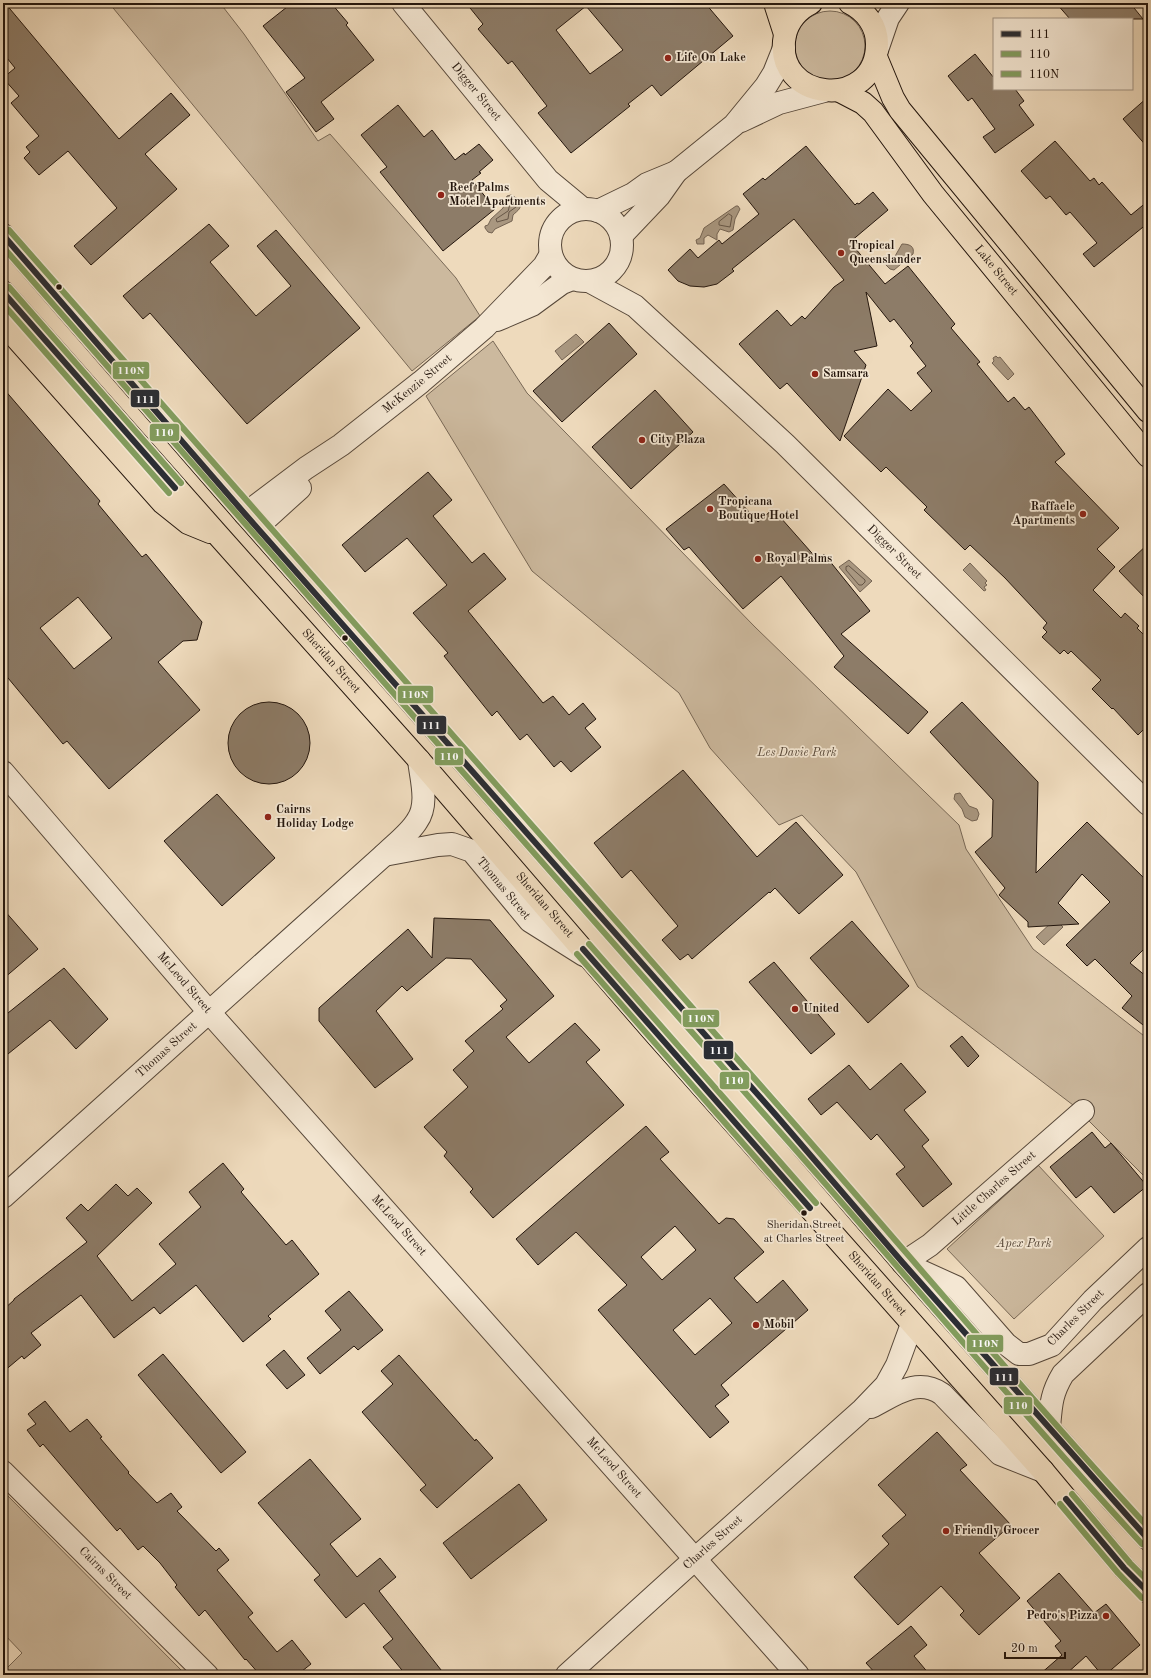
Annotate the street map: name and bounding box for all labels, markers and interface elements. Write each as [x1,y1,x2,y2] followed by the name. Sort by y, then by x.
[993,18,1133,90] legend
[1029,29,1050,41] text: 111
[1029,49,1050,61] text: 110
[676,52,746,64] place label: Life On Lake
[663,53,673,63] marker: Life On Lake
[449,61,503,123] street label: Digger Street
[1029,69,1059,81] text: 110N
[449,182,546,208] place label: Reef Palms Motel Apartments
[436,190,446,200] marker: Reef Palms Motel Apartments
[849,240,921,266] place label: Tropical Queenslander
[972,243,1020,298] street label: Lake Street
[836,248,846,258] marker: Tropical Queenslander
[54,282,64,292] unlabelled marker
[380,352,454,416] street label: McKenzie Street
[112,361,150,380] line badge: 110N
[117,366,145,377] text: 110N
[823,368,869,380] place label: Samsara
[810,369,820,379] marker: Samsara
[130,389,160,408] line badge: 111
[135,395,155,406] text: 111
[149,423,180,442] line badge: 110
[154,428,174,439] text: 110
[650,434,705,446] place label: City Plaza
[637,435,647,445] marker: City Plaza
[718,496,799,522] place label: Tropicana Boutique Hotel
[1012,501,1075,527] place label: Raffaele Apartments
[705,504,715,514] marker: Tropicana Boutique Hotel
[1078,509,1088,519] marker: Raffaele Apartments
[865,523,924,582] street label: Digger Street
[766,553,832,565] place label: Royal Palms
[753,554,763,564] marker: Royal Palms
[299,627,363,696] street label: Sheridan Street
[340,633,350,643] unlabelled marker
[397,685,434,704] line badge: 110N
[401,690,429,701] text: 110N
[416,715,447,735] line badge: 111
[421,721,441,732] text: 111
[434,747,464,766] line badge: 110
[756,747,837,759] park label: Les Davie Park
[439,752,459,763] text: 110
[276,804,354,830] place label: Cairns Holiday Lodge
[263,812,273,822] marker: Cairns Holiday Lodge
[474,855,532,922] street label: Thomas Street
[513,870,576,940] street label: Sheridan Street
[155,950,213,1016] street label: McLeod Street
[803,1003,840,1015] place label: United
[790,1004,800,1014] marker: United
[682,1009,720,1028] line badge: 110N
[687,1014,715,1025] text: 110N
[134,1020,199,1080] street label: Thomas Street
[703,1040,734,1060] line badge: 111
[709,1046,729,1057] text: 111
[719,1071,750,1090] line badge: 110
[724,1076,744,1087] text: 110
[950,1149,1038,1228] street label: Little Charles Street
[369,1193,429,1258] street label: McLeod Street
[799,1208,809,1218] marker: Sheridan Street at Charles Street
[764,1220,844,1245] place label: Sheridan Street at Charles Street
[995,1238,1052,1250] park label: Apex Park
[845,1249,909,1318] street label: Sheridan Street
[1045,1287,1107,1349] street label: Charles Street
[764,1319,795,1331] place label: Mobil
[751,1320,761,1330] marker: Mobil
[966,1334,1004,1353] line badge: 110N
[971,1339,999,1350] text: 110N
[989,1367,1019,1386] line badge: 111
[994,1373,1014,1384] text: 111
[1003,1396,1033,1415] line badge: 110
[1008,1401,1028,1412] text: 110
[584,1435,644,1500] street label: McLeod Street
[681,1514,745,1572] street label: Charles Street
[954,1525,1039,1537] place label: Friendly Grocer
[941,1526,951,1536] marker: Friendly Grocer
[76,1545,134,1602] street label: Cairns Street
[1026,1610,1098,1622] place label: Pedro's Pizza
[1101,1611,1111,1621] marker: Pedro's Pizza
[1005,1634,1065,1660] scale bar
[1011,1643,1038,1655] text: 20 m

